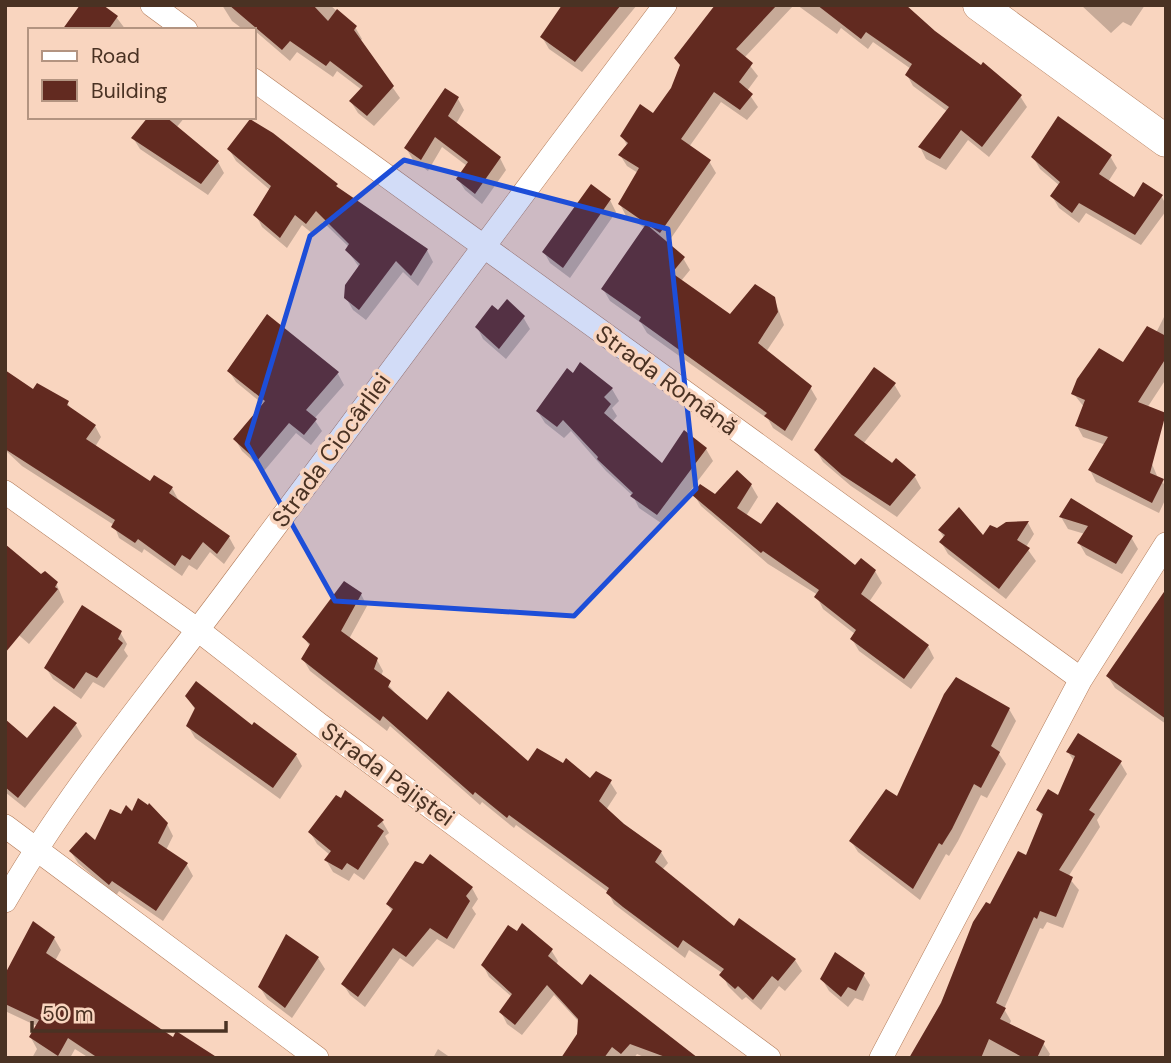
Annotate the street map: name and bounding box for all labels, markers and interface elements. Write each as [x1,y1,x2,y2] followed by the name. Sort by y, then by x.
[28,28,256,119] legend
[91,42,140,70] text: Road
[91,77,168,105] text: Building
[590,318,744,442] street label: Strada Română
[265,367,397,533] street label: Strada Ciocârliei
[315,715,461,833] street label: Strada Pajiștei
[32,990,226,1034] scale bar
[42,1000,93,1028] text: 50 m

